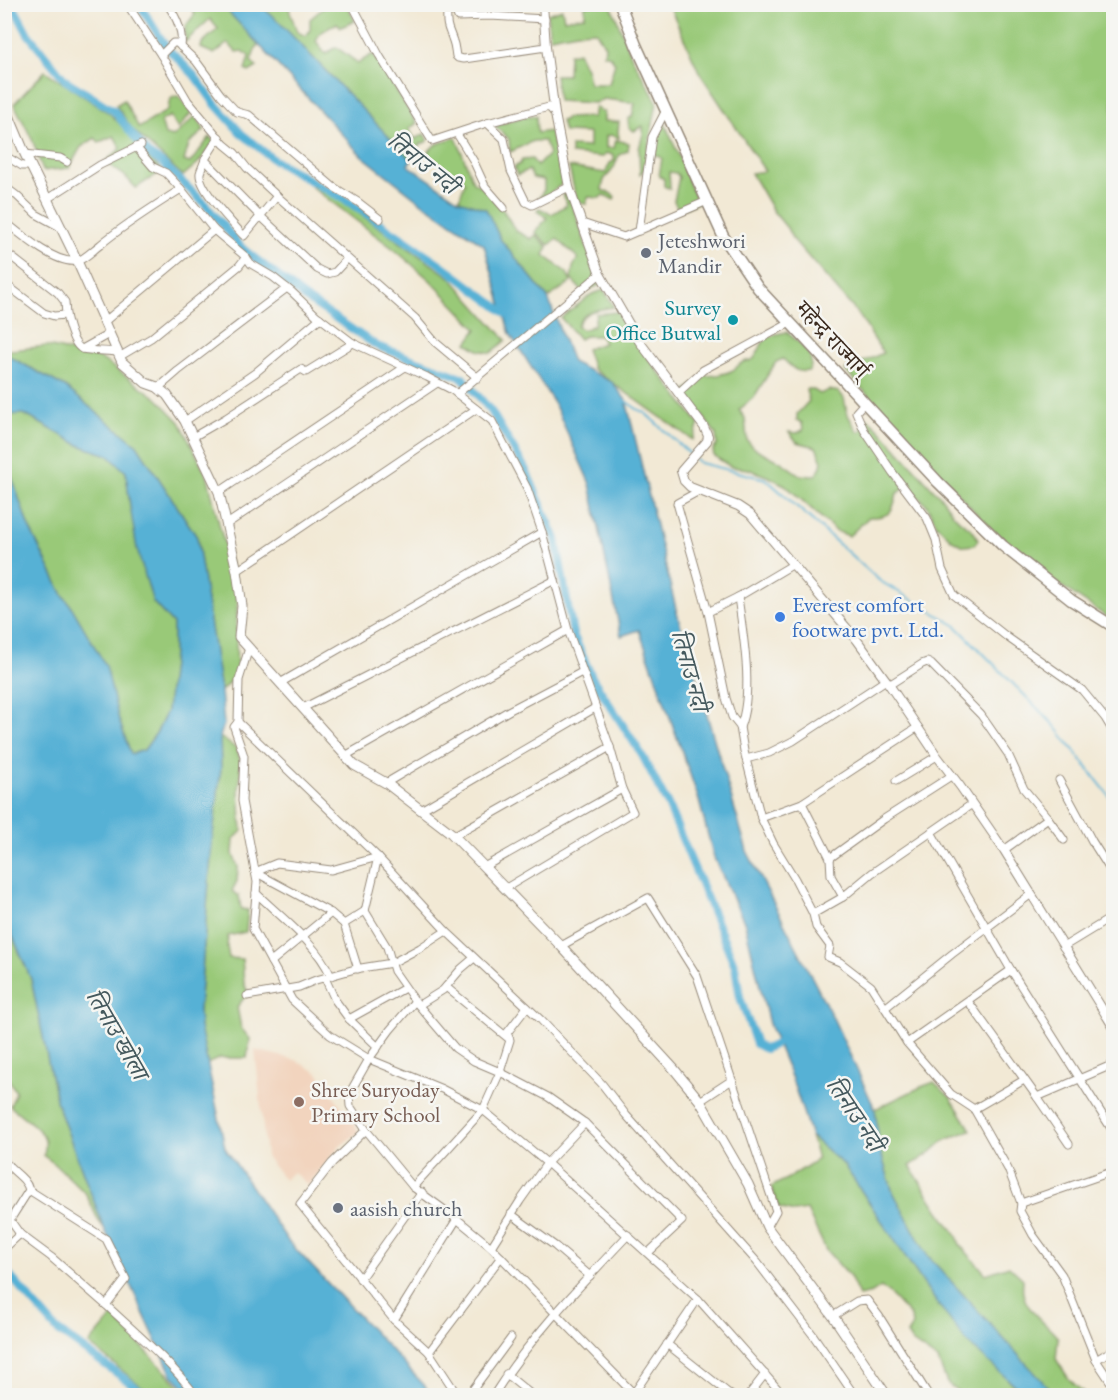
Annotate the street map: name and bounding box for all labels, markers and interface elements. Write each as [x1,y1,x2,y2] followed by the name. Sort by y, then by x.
[381,124,469,204] water label: तिनाउ नदी
[656,226,746,280] place label: Jeteshwori Mandir
[639,246,653,260] marker: Jeteshwori Mandir
[605,293,721,347] place label: Survey Office Butwal
[789,294,878,387] street label: महेन्द्र राज्मार्ग्
[726,313,740,327] marker: Survey Office Butwal
[792,590,944,644] place label: Everest comfort footware pvt. Ltd.
[773,610,787,624] marker: Everest comfort footware pvt. Ltd.
[664,626,718,719] water label: तिनाउ नदी
[79,983,158,1089] water label: तिनाउ खोला
[819,1071,894,1161] water label: तिनाउ नदी
[311,1075,440,1129] place label: Shree Suryoday Primary School
[292,1095,306,1109] marker: Shree Suryoday Primary School
[350,1194,462,1223] place label: aasish church
[331,1201,345,1215] marker: aasish church

